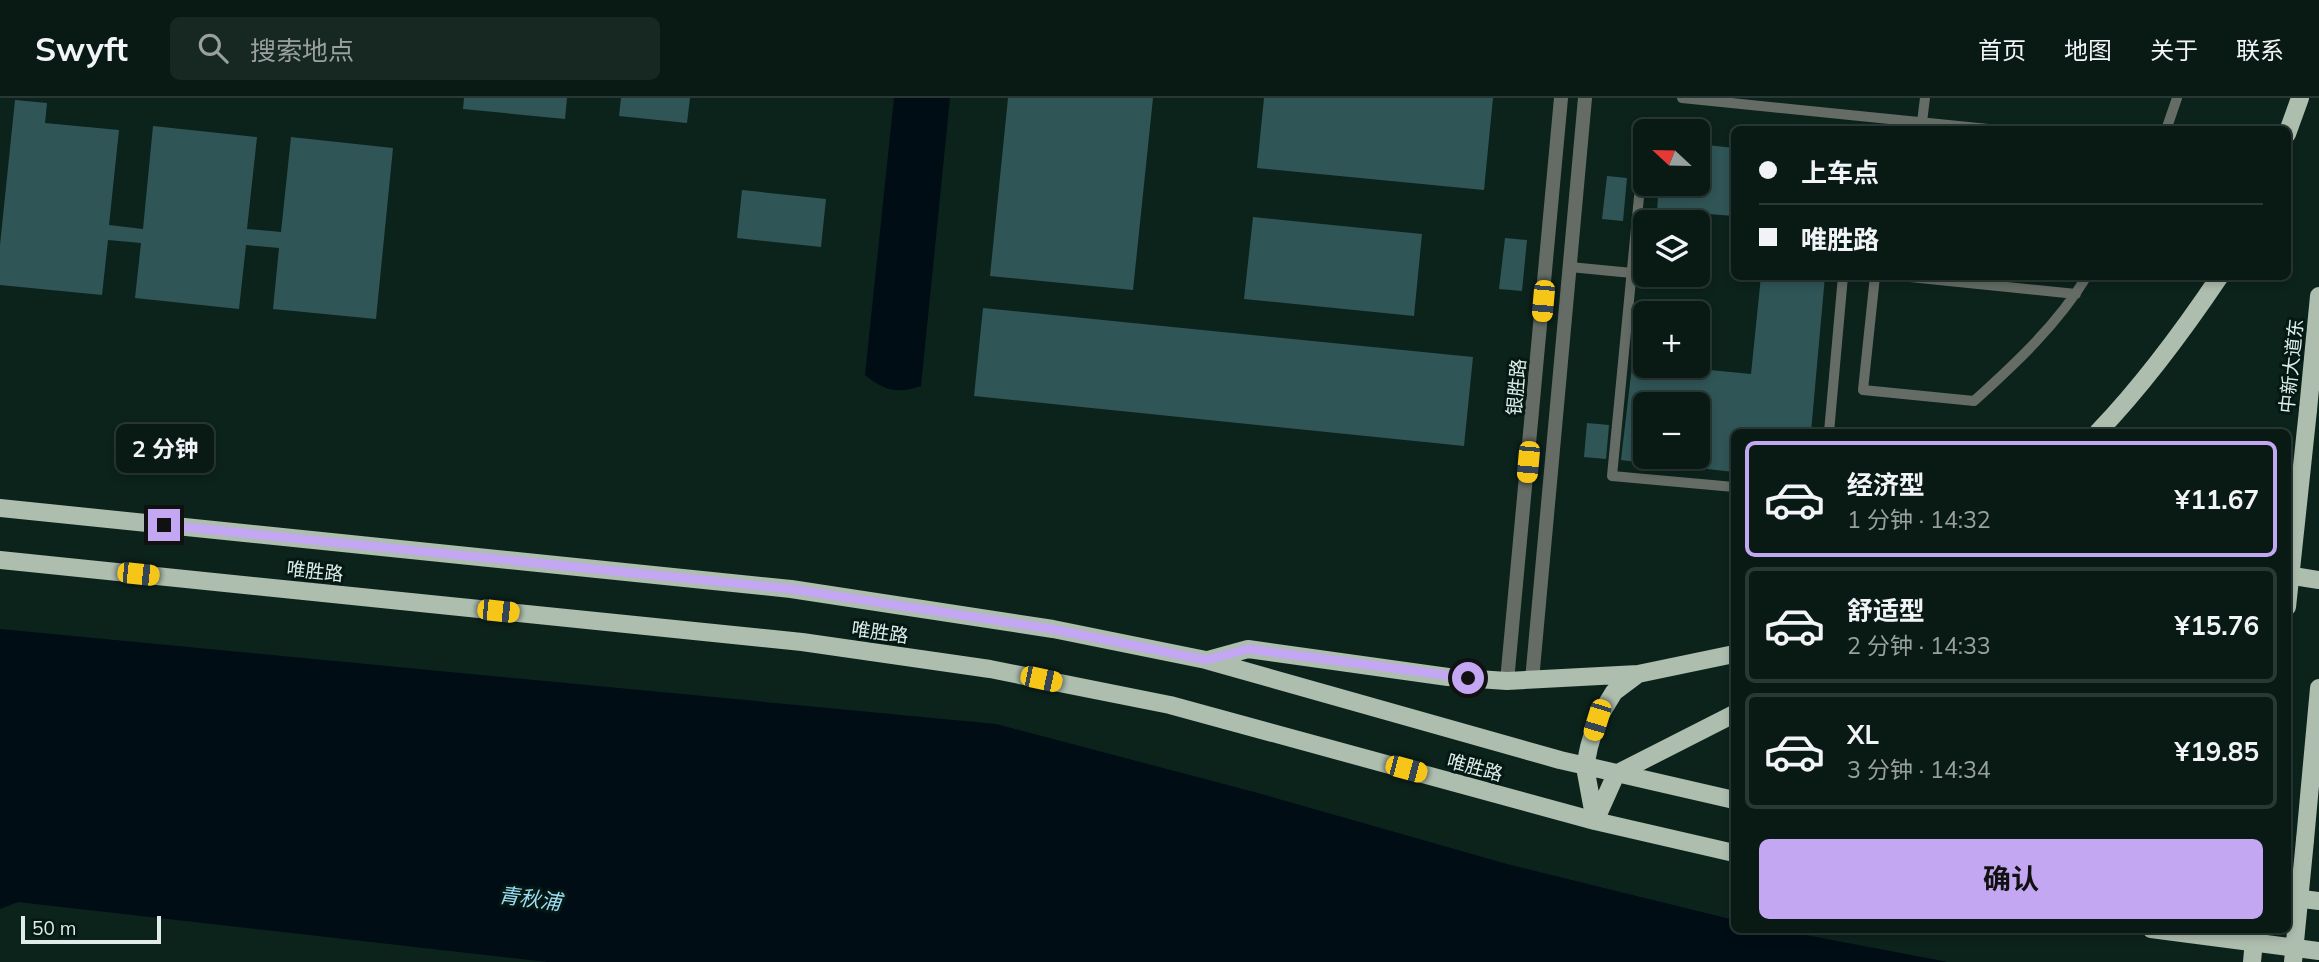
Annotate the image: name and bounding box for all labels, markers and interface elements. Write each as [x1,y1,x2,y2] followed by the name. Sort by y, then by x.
[170,17,660,80] search box
[35,28,128,69] text: Swyft
[194,29,232,67] icon: search
[250,34,354,67] text: 搜索地点
[1978,35,2026,65] text: 首页
[2064,35,2112,65] text: 地图
[2150,35,2198,65] text: 关于
[2236,35,2284,65] text: 联系
[1633,119,1710,196] north arrow
[1633,119,1710,469] map controls
[1801,156,1879,189] text: 上车点
[1633,210,1710,287] button: layers
[1801,223,1879,256] text: 唯胜路
[1531,279,1556,323] car
[1633,301,1710,378] button: +
[2274,317,2308,415] street label: 中新大道东
[1502,358,1530,416] street label: 银胜路
[1633,392,1710,469] button: −
[115,424,213,472] callout: 2 分钟
[132,434,198,463] text: 2 分钟
[1516,440,1541,484] car
[1763,468,1826,531] icon: car
[1847,468,1925,501] text: 经济型
[2175,483,2259,516] text: ¥11.67
[1847,505,1991,534] text: 1 分钟 · 14:32
[148,509,180,541] route end
[285,556,345,586] street label: 唯胜路
[117,561,160,587] car
[1763,594,1826,657] icon: car
[1847,594,1925,627] text: 舒适型
[477,598,520,624] car
[2175,609,2259,642] text: ¥15.76
[850,616,910,648] street label: 唯胜路
[1847,631,1991,660] text: 2 分钟 · 14:33
[1452,662,1484,694] route start
[1019,664,1064,694] car
[1581,697,1614,743] car
[1847,718,1879,751] text: XL
[1763,720,1826,783] icon: car
[2175,735,2259,768] text: ¥19.85
[1444,748,1506,786] street label: 唯胜路
[1383,753,1430,785] car
[1847,755,1991,784] text: 3 分钟 · 14:34
[1759,839,2263,919] button: 确认
[497,881,566,915] water label: 青秋浦
[21,913,161,945] scale bar
[32,916,76,940] text: 50 m

